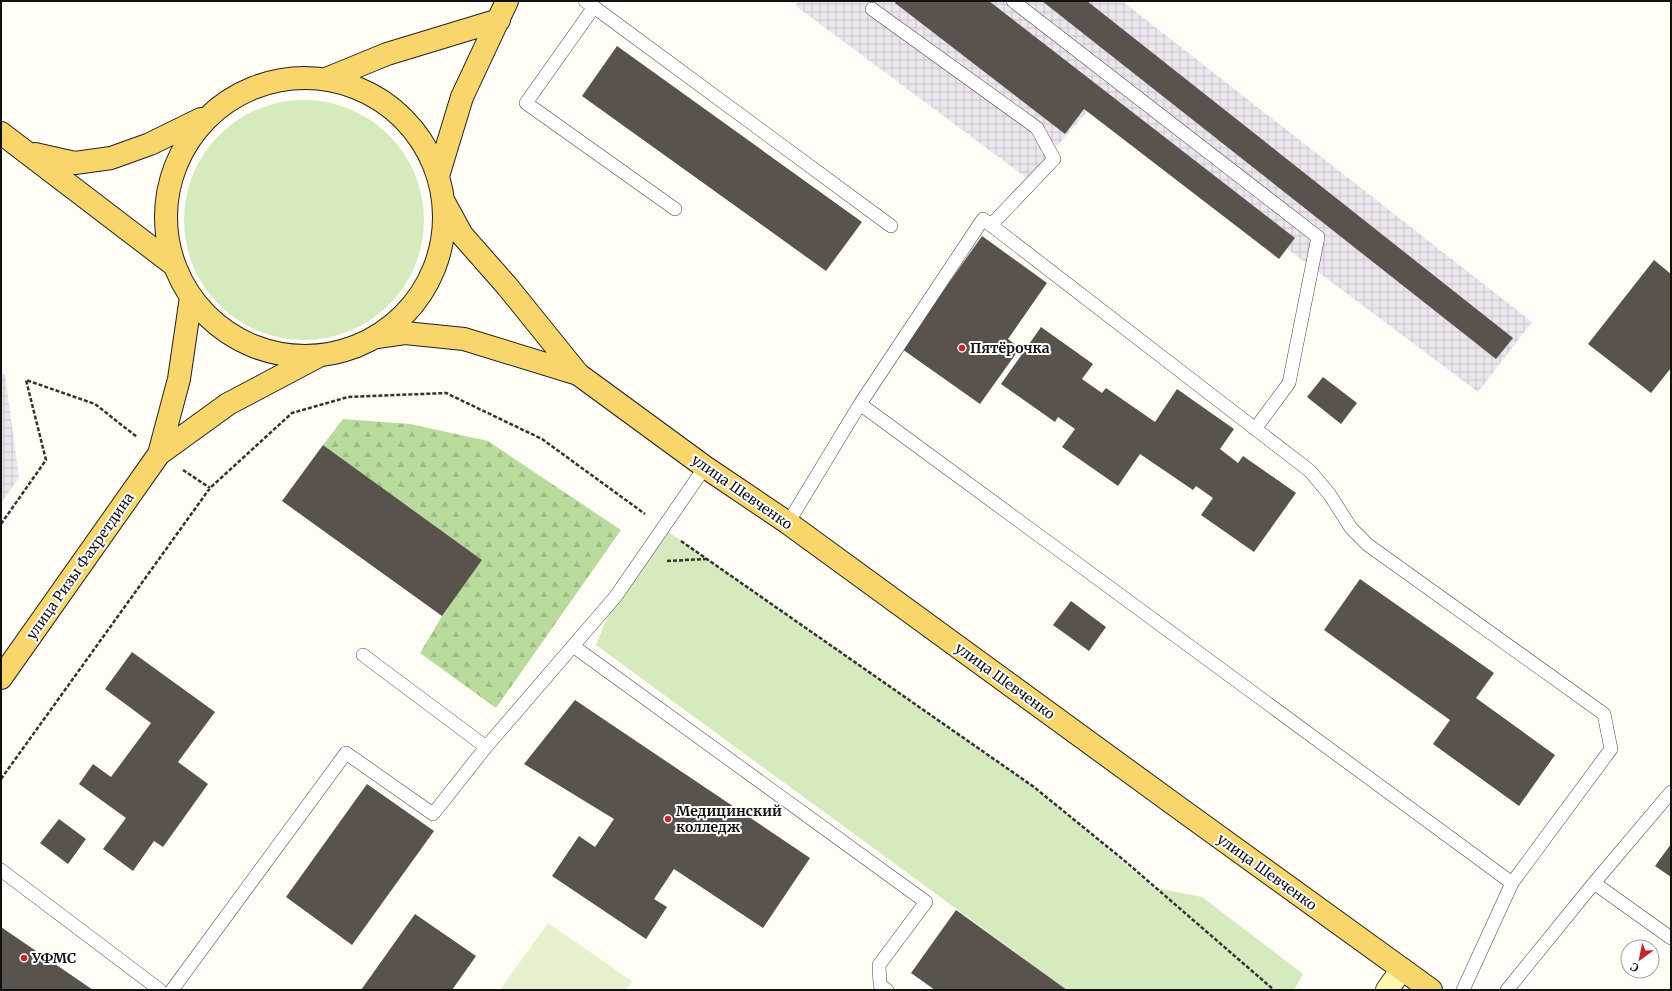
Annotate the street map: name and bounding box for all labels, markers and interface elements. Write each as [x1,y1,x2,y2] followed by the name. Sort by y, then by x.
[970,339,1050,357] place label: Пятёрочка
[957,343,967,353] marker: Пятёрочка
[688,450,796,534] street label: улица Шевченко
[22,489,138,643] street label: улица Ризы Фахретдина
[952,639,1058,723] street label: улица Шевченко
[676,802,782,836] place label: Медицинский колледж
[663,814,673,824] marker: Медицинский колледж
[1214,830,1320,914] street label: улица Шевченко
[1620,939,1660,979] north arrow
[31,949,76,967] place label: УФМС
[19,953,29,963] marker: УФМС
[1628,960,1641,975] text: С

